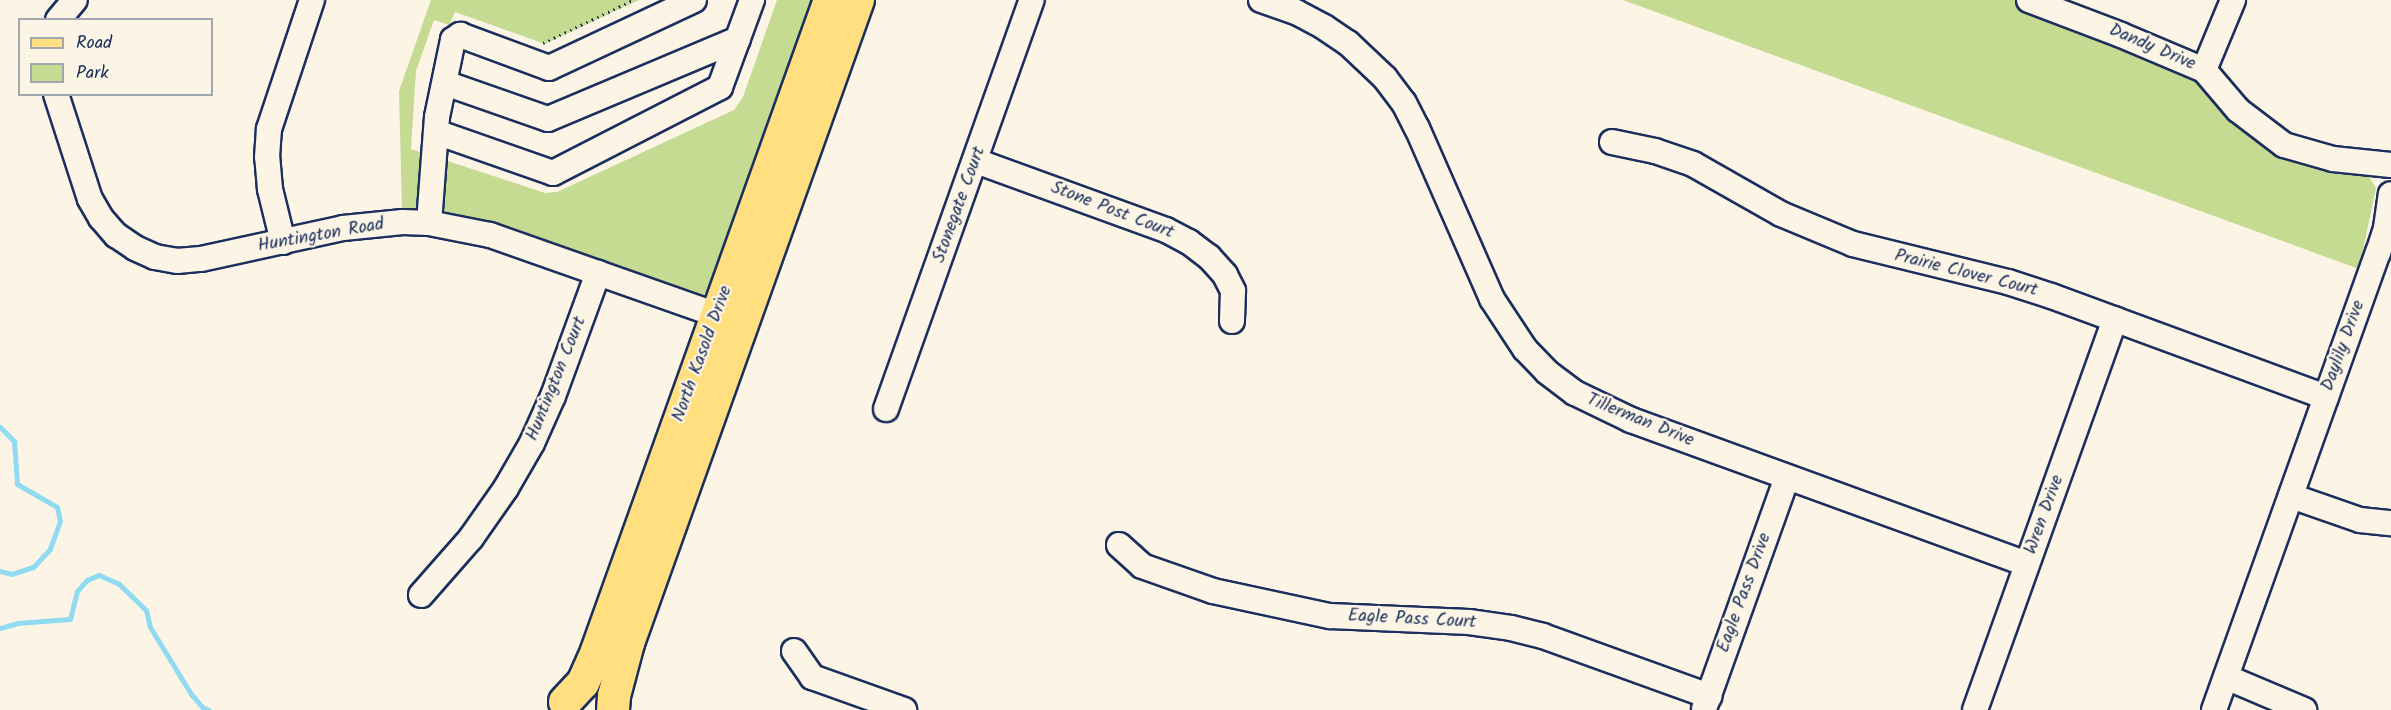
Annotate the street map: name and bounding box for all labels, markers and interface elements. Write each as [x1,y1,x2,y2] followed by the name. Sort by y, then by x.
[18,18,213,96] legend
[2106,20,2198,76] street label: Dandy Drive
[76,29,112,58] text: Road
[76,59,109,88] text: Park
[929,144,991,266] street label: Stonegate Court
[1047,178,1177,244] street label: Stone Post Court
[256,214,386,258] street label: Huntington Road
[1892,246,2040,302] street label: Prairie Clover Court
[668,283,738,425] street label: North Kasold Drive
[2318,298,2370,394] street label: Daylily Drive
[522,314,592,444] street label: Huntington Court
[1583,390,1697,452] street label: Tillerman Drive
[2021,473,2069,557] street label: Wren Drive
[1713,530,1777,656] street label: Eagle Pass Drive
[1347,606,1477,634] street label: Eagle Pass Court

